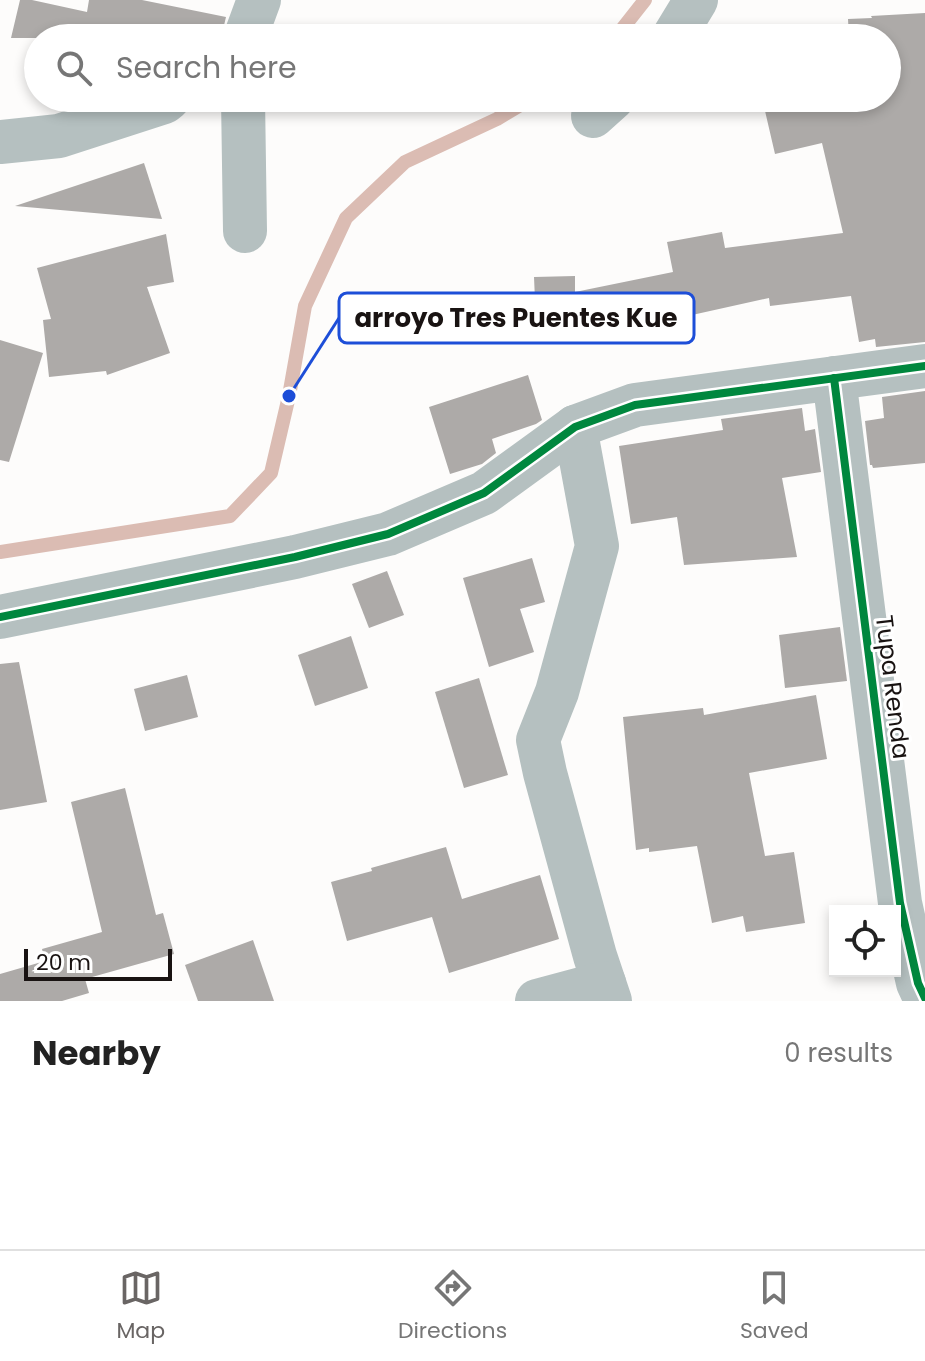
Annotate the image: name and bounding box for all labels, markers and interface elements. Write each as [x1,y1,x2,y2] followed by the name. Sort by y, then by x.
[24,24,901,112] search box
[52,46,96,90] icon: search
[116,46,297,89] text: Search here
[339,293,694,343] callout: arroyo Tres Puentes Kue
[354,300,678,336] text: arroyo Tres Puentes Kue
[868,613,918,761] street label: Tupa Renda
[829,905,901,977] map controls
[829,905,901,977] button: locate
[24,945,172,981] scale bar
[36,947,91,978] text: 20 m
[32,1029,161,1077] text: Nearby
[784,1035,893,1071] text: 0 results
[116,1266,165,1347] tab: Map
[398,1266,507,1347] tab: Directions
[740,1266,809,1347] tab: Saved

